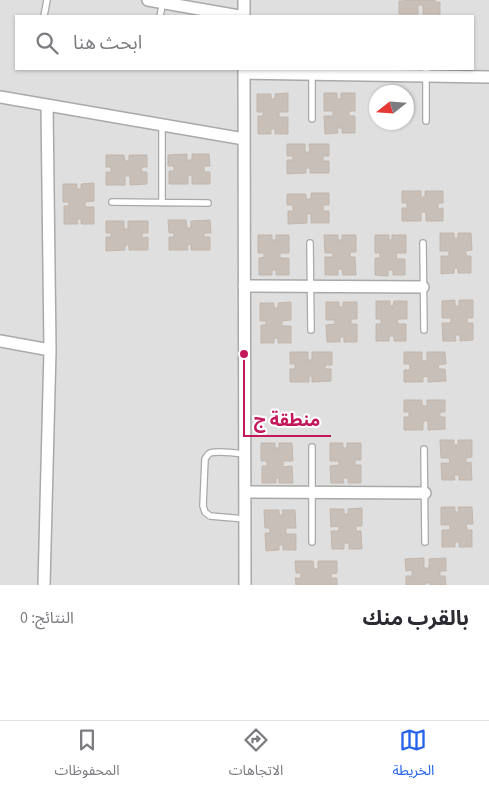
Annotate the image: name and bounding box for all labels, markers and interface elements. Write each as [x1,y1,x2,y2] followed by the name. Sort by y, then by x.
[15,15,474,70] search box
[33,29,61,57] icon: search
[73,30,142,57] text: ابحث هنا
[369,85,414,130] north arrow
[244,403,331,436] callout: منطقة ج
[254,408,320,433] text: منطقة ج
[362,603,469,633] text: بالقرب منك
[20,607,74,629] text: النتائج: 0
[55,726,120,785] tab: المحفوظات
[229,726,283,785] tab: الاتجاهات
[392,726,434,785] tab: الخريطة

